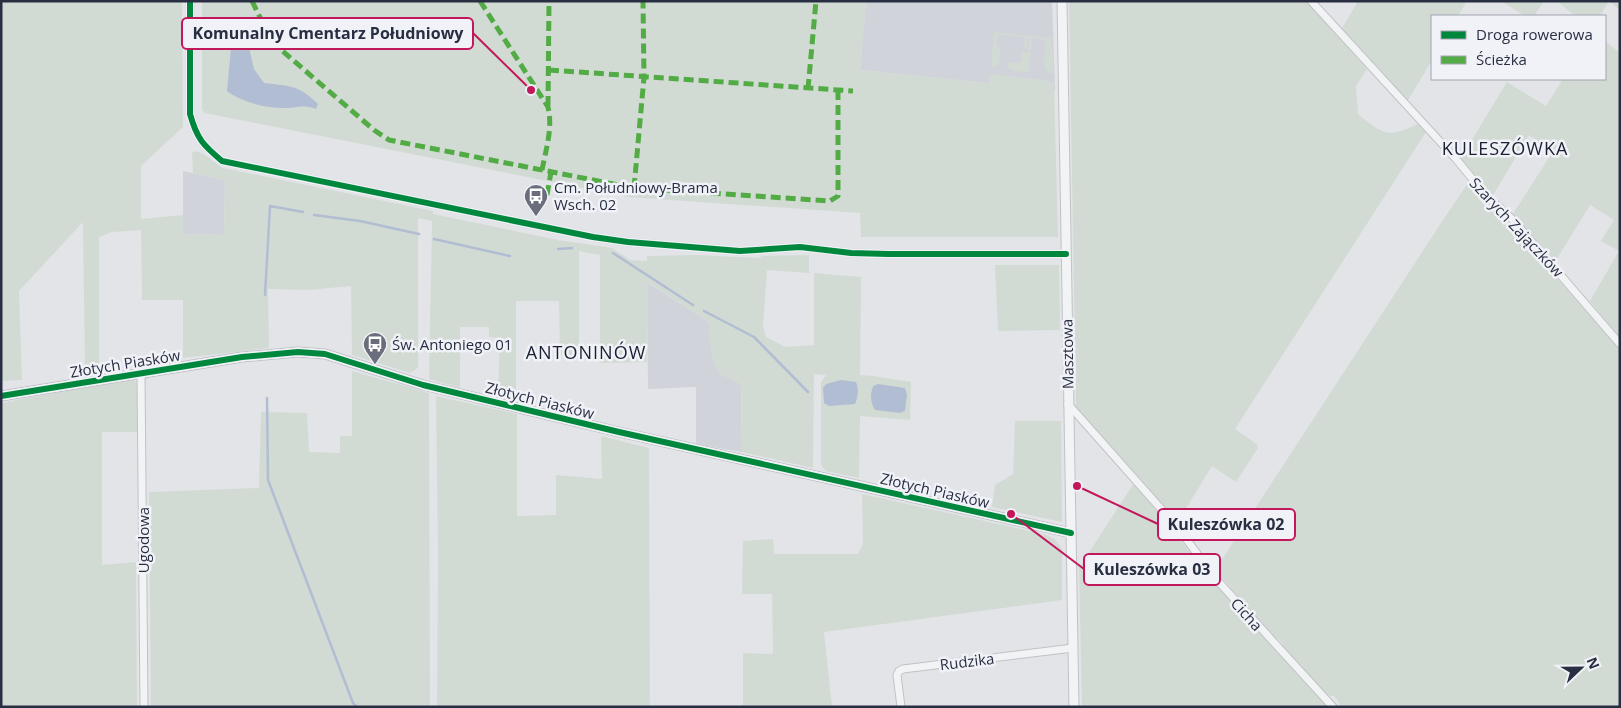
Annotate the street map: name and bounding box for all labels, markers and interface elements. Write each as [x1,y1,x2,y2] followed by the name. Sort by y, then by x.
[1431,15,1606,80] legend
[182,18,473,49] callout: Komunalny Cmentarz Południowy
[193,22,464,44] text: Komunalny Cmentarz Południowy
[1476,24,1593,44] text: Droga rowerowa
[1476,49,1527,69] text: Ścieżka
[1442,136,1568,160] district label: KULESZÓWKA
[1466,173,1569,281] street label: Szarych Zajączków
[554,177,718,214] place label: Cm. Południowy-Brama Wsch. 02
[523,183,549,217] bus stop icon: Cm. Południowy-Brama Wsch. 02
[1056,319,1078,389] street label: Masztowa
[362,331,388,365] bus stop icon: Św. Antoniego 01
[392,334,512,354] place label: Św. Antoniego 01
[526,340,646,364] district label: ANTONINÓW
[68,344,182,382] street label: Złotych Piasków
[484,377,597,423] street label: Złotych Piasków
[878,468,992,512] street label: Złotych Piasków
[133,507,153,573] street label: Ugodowa
[1158,509,1295,540] callout: Kuleszówka 02
[1168,513,1284,535] text: Kuleszówka 02
[1084,554,1220,585] callout: Kuleszówka 03
[1094,558,1210,580] text: Kuleszówka 03
[1227,593,1267,635] street label: Cicha
[1556,643,1606,693] north arrow
[939,648,995,674] street label: Rudzika
[1583,654,1604,672] text: N

